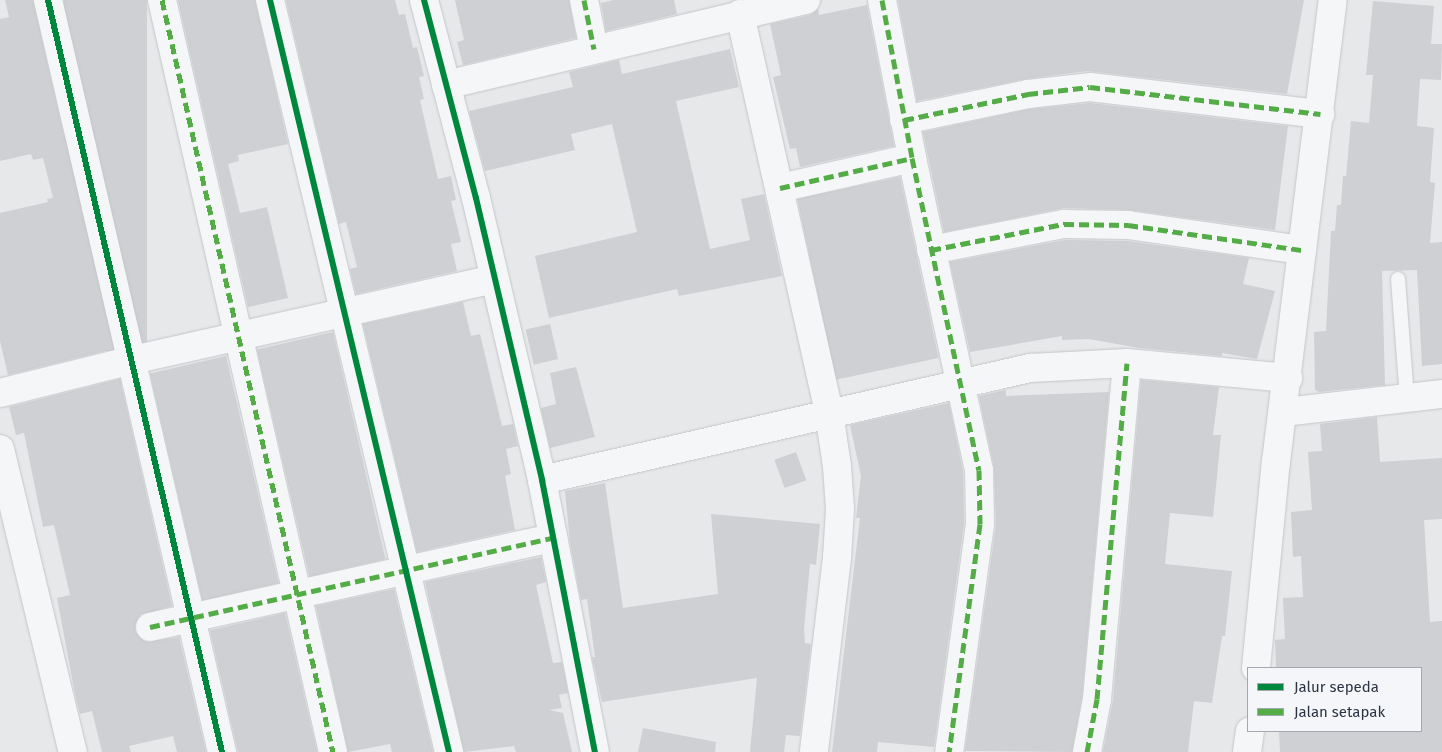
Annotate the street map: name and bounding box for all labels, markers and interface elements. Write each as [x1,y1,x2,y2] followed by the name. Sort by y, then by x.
[1247,667,1422,732] legend
[1294,678,1379,696] text: Jalur sepeda
[1294,703,1385,721] text: Jalan setapak

